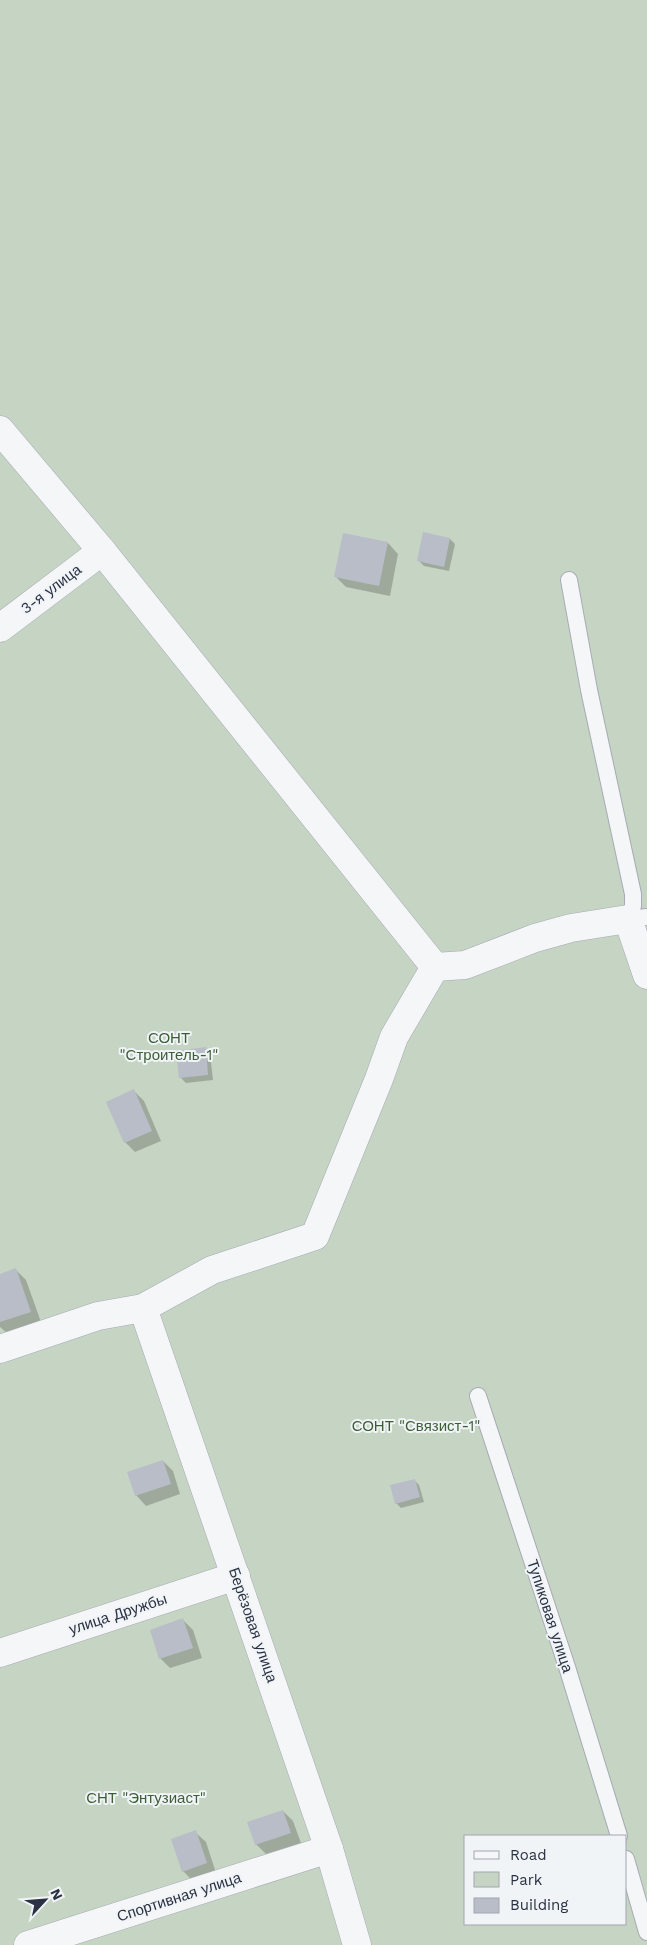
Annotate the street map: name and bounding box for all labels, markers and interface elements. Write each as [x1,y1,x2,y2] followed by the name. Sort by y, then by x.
[17,560,85,618] street label: 3-я улица
[120,1029,218,1064] park label: СОНТ "Строитель-1"
[352,1417,480,1435] park label: СОНТ "Связист-1"
[523,1557,577,1676] street label: Тупиковая улица
[225,1565,281,1686] street label: Берёзовая улица
[67,1590,169,1638] street label: улица Дружбы
[86,1789,206,1807] park label: СНТ "Энтузиаст"
[464,1835,627,1925] legend
[510,1846,547,1864] text: Road
[115,1868,244,1926] street label: Спортивная улица
[510,1871,543,1889] text: Park
[20,1875,70,1925] north arrow
[47,1886,66,1902] text: N
[510,1896,568,1914] text: Building

